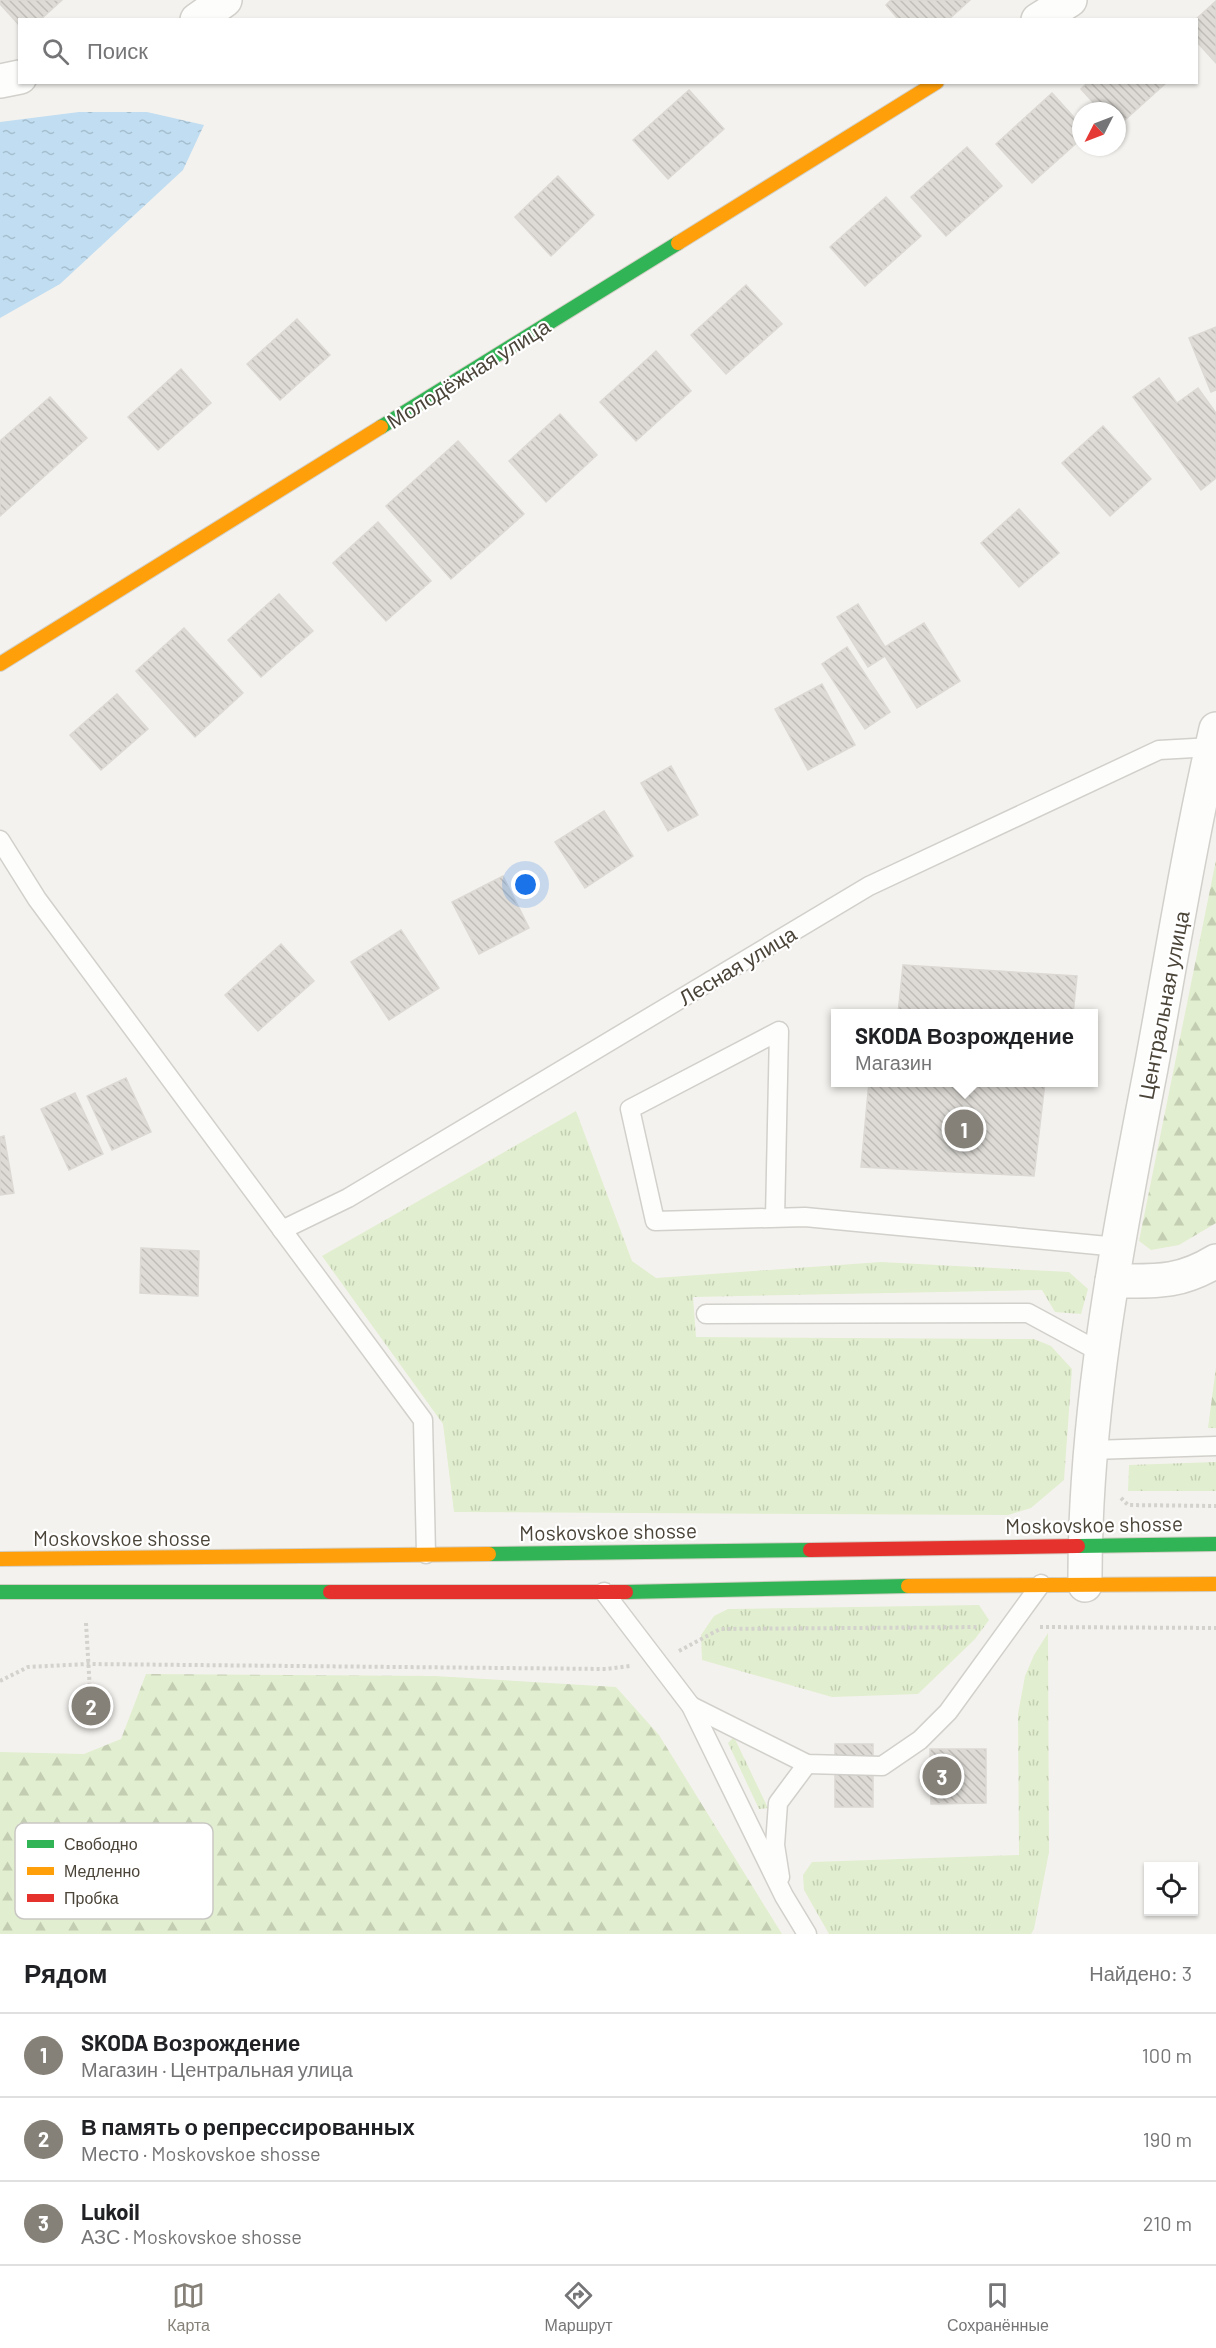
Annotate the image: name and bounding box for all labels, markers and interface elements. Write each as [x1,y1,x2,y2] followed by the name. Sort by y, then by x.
[18,18,1198,84] search box
[39,35,72,68] icon: search
[87,37,148,63] text: Поиск
[1072,102,1126,156] north arrow
[382,313,554,433] street label: Молодёжная улица
[511,870,540,899] your location
[1132,908,1194,1101] street label: Центральная улица
[674,920,801,1010] street label: Лесная улица
[831,1009,1098,1087] popup
[855,1022,1074,1048] text: SKODA Возрождение
[855,1050,932,1074] text: Магазин
[944,1106,984,1152] pin: 1
[1005,1510,1183,1538] street label: Moskovskoe shosse
[519,1517,697,1545] street label: Moskovskoe shosse
[33,1525,211,1550] street label: Moskovskoe shosse
[72,1684,110,1728] pin: 2
[922,1754,962,1798] pin: 3
[15,1823,213,1919] legend
[64,1834,138,1853] text: Свободно
[64,1861,140,1880] text: Медленно
[1144,1862,1198,1916] map controls
[1144,1862,1198,1916] button: locate
[64,1888,119,1907] text: Пробка
[24,1957,107,1988] text: Рядом
[1089,1961,1192,1985] text: Найдено: 3
[81,2029,300,2055] text: SKODA Возрождение
[40,2043,47,2067] text: 1
[1142,2043,1192,2067] text: 100 m
[81,2057,353,2081] text: Магазин · Центральная улица
[81,2113,415,2139] text: В память о репрессированных
[38,2127,49,2151] text: 2
[1143,2127,1192,2151] text: 190 m
[81,2141,321,2165] text: Место · Moskovskoe shosse
[81,2198,140,2224] text: Lukoil
[38,2211,49,2235] text: 3
[1143,2211,1192,2235] text: 210 m
[81,2224,302,2248] text: АЗС · Moskovskoe shosse
[167,2279,210,2335] tab: Карта
[544,2279,613,2335] tab: Маршрут
[947,2279,1049,2335] tab: Сохранённые

